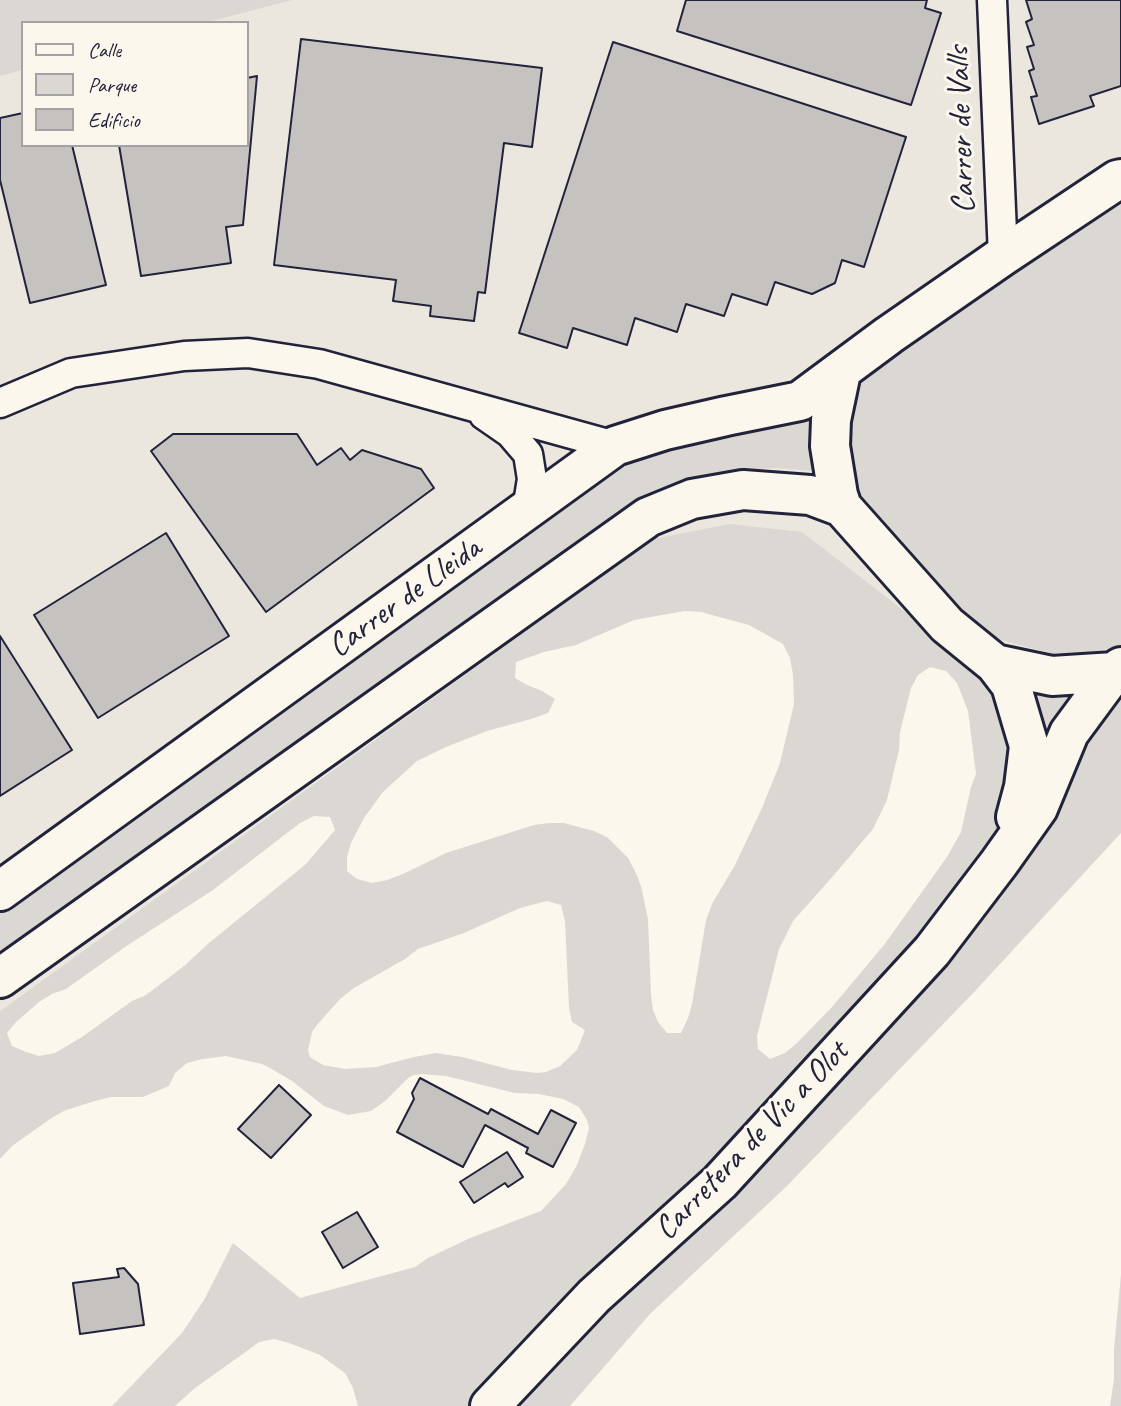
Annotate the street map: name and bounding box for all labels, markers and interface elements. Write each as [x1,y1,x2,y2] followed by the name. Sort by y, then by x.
[21,21,248,147] legend
[88,37,121,63] text: Calle
[939,46,985,214] street label: Carrer de Valls
[88,72,136,98] text: Parque
[88,107,140,133] text: Edificio
[321,529,489,667] street label: Carrer de Lleida
[647,1033,857,1249] street label: Carretera de Vic a Olot

